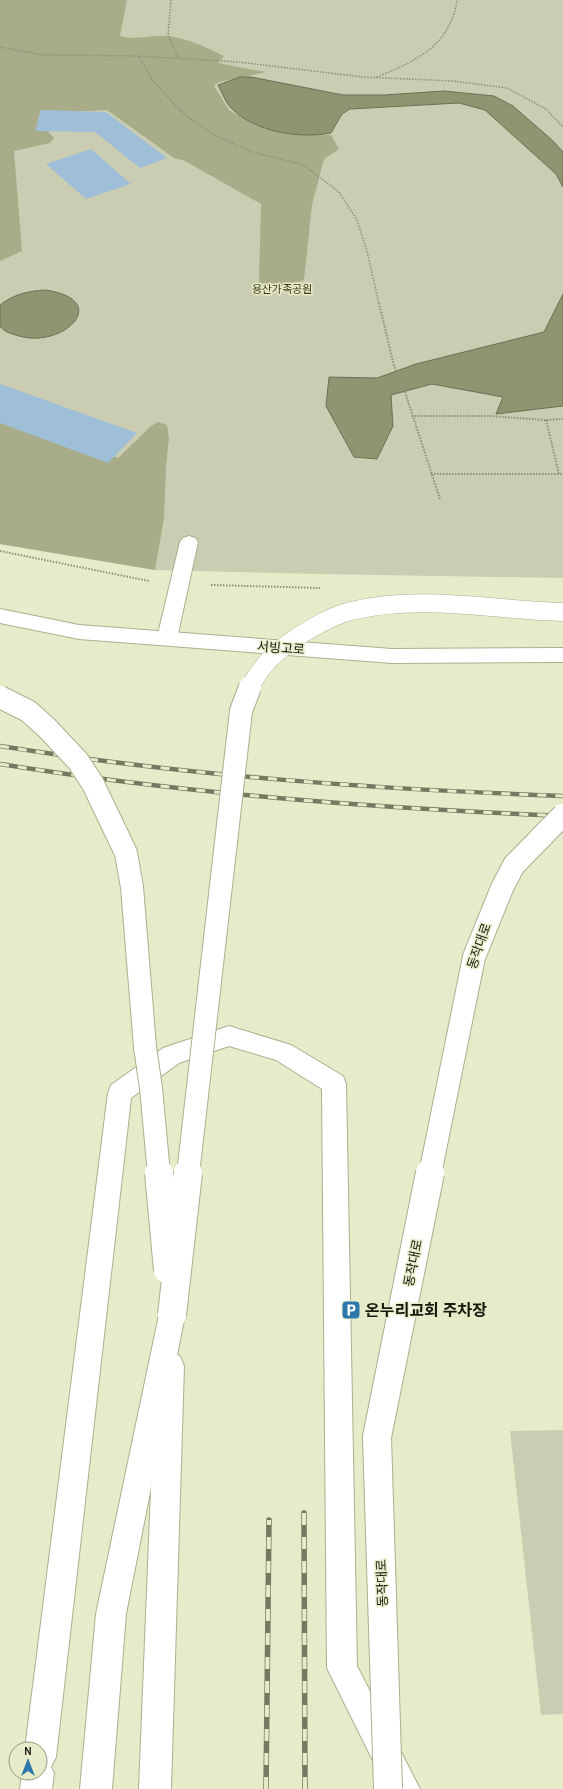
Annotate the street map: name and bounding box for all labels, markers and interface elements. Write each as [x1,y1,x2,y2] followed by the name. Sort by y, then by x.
[252,283,312,296] park label: 용산가족공원
[257,639,305,657] street label: 서빙고로
[464,921,494,971] street label: 동작대로
[401,1238,425,1288] street label: 동작대로
[340,1299,362,1321] parking icon: 온누리교회 주차장
[365,1301,487,1320] place label: 온누리교회 주차장
[374,1559,390,1607] street label: 동작대로
[8,1741,48,1781] north arrow
[24,1745,32,1758] text: N

